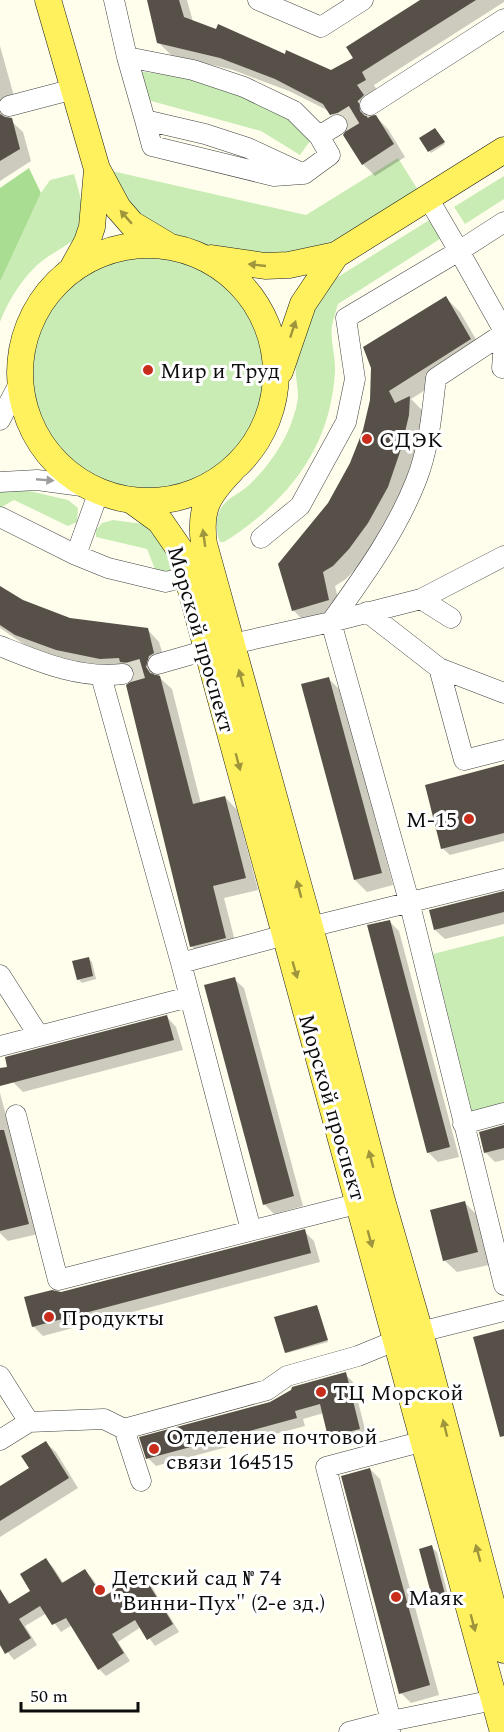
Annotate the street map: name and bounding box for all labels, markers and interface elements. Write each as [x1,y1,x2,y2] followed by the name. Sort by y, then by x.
[120,210,133,225] one-way arrow
[248,260,267,270] one-way arrow
[289,320,298,338] one-way arrow
[160,355,280,388] place label: Мир и Труд
[141,363,155,377] marker: Мир и Труд
[379,424,443,457] place label: СДЭК
[360,432,374,446] marker: СДЭК
[35,476,54,485] one-way arrow
[199,529,208,548] one-way arrow
[158,542,243,737] street label: Морской проспект
[236,669,245,687] one-way arrow
[234,753,243,771] one-way arrow
[406,804,457,837] place label: М-15
[462,812,476,826] marker: М-15
[294,880,304,898] one-way arrow
[291,961,300,979] one-way arrow
[289,1010,374,1205] street label: Морской проспект
[366,1150,375,1168] one-way arrow
[366,1230,375,1248] one-way arrow
[61,1302,164,1335] place label: Продукты
[42,1310,56,1324] marker: Продукты
[333,1377,464,1410] place label: ТЦ Морской
[314,1385,328,1399] marker: ТЦ Морской
[439,1419,449,1437] one-way arrow
[166,1421,377,1479] place label: Отделение почтовой связи 164515
[147,1442,161,1456] marker: Отделение почтовой связи 164515
[472,1544,482,1563] one-way arrow
[112,1562,325,1620] place label: Детский сад № 74 "Винни-Пух" (2-е зд.)
[408,1582,464,1615] place label: Маяк
[93,1583,107,1597] marker: Детский сад № 74 "Винни-Пух" (2-е зд.)
[389,1590,403,1604] marker: Маяк
[469,1614,478,1632] one-way arrow
[21,1675,138,1713] scale bar
[30,1683,68,1710] text: 50 m

